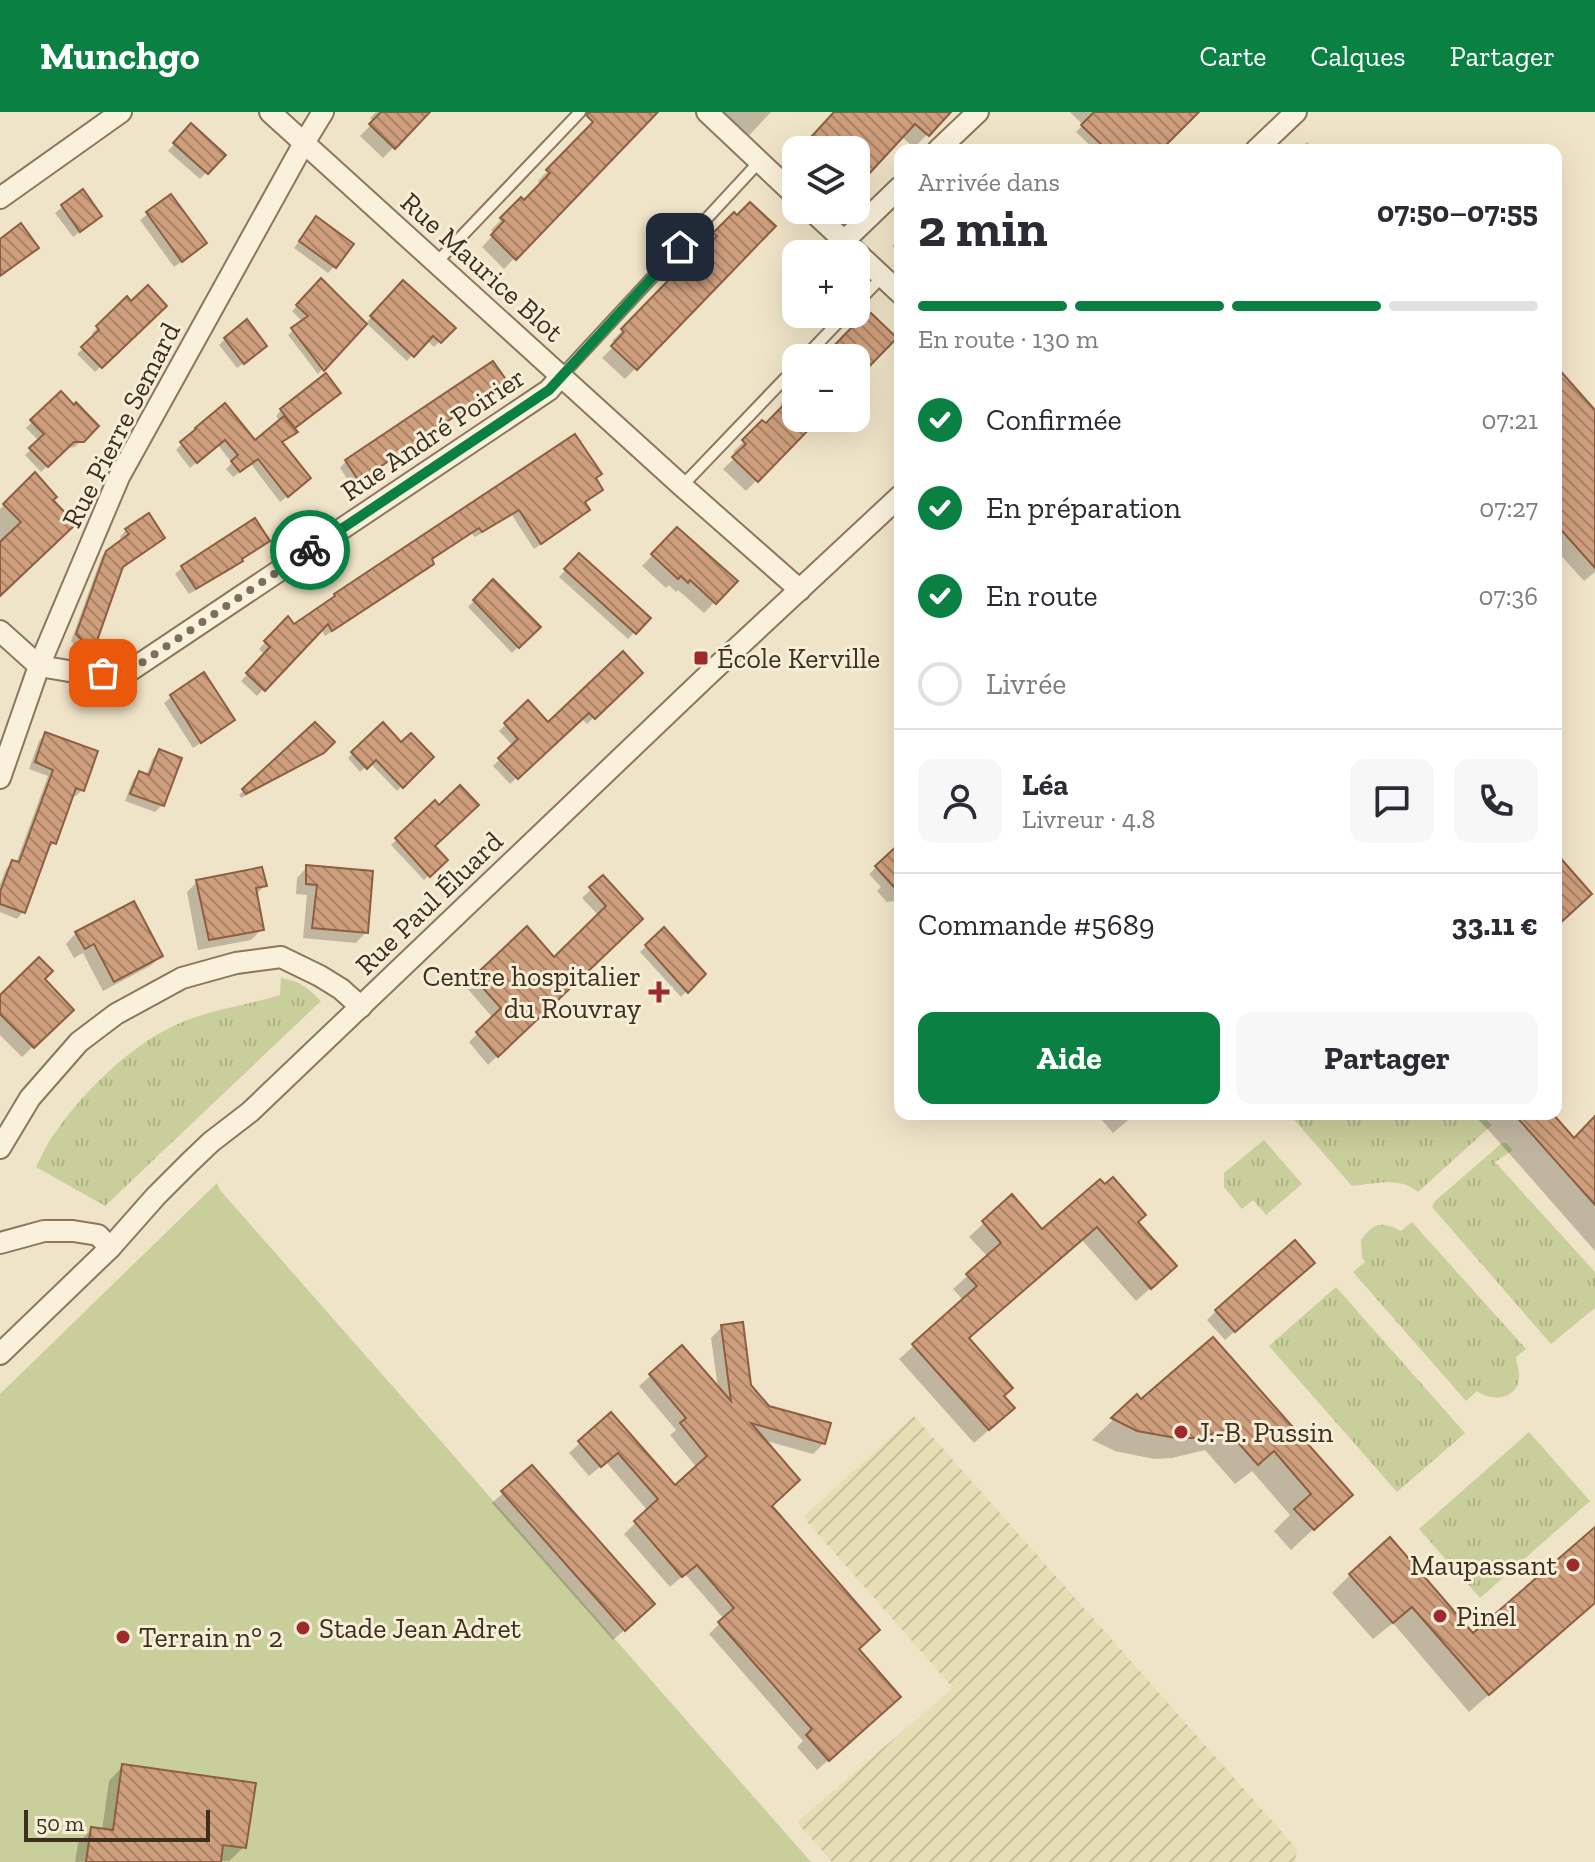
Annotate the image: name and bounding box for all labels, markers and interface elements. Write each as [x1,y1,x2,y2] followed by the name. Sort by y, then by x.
[40,33,200,79] text: Munchgo
[1200,40,1266,73] text: Carte
[1310,40,1406,73] text: Calques
[1450,40,1555,73] text: Partager
[782,136,870,432] map controls
[782,136,870,224] button: layers
[918,166,1060,198] text: Arrivée dans
[394,185,570,349] street label: Rue Maurice Blot
[1377,194,1538,230] text: 07:50–07:55
[918,197,1048,259] text: 2 min
[646,213,714,281] pin
[658,225,702,269] icon: home
[782,240,870,328] button: +
[55,317,187,533] street label: Rue Pierre Semard
[918,323,1098,355] text: En route · 130 m
[782,344,870,432] button: −
[335,360,531,508] street label: Rue André Poirier
[918,398,962,442] icon: check
[986,402,1122,438] text: Confirmée
[1482,404,1538,436] text: 07:21
[918,486,962,530] icon: check
[986,490,1181,526] text: En préparation
[1479,492,1538,524] text: 07:27
[270,510,350,590] courier
[288,528,332,572] icon: bike
[918,574,962,618] icon: check
[986,578,1098,614] text: En route
[1478,580,1538,612] text: 07:36
[69,639,137,707] pin
[717,642,880,675] place label: École Kerville
[692,649,710,667] marker: École Kerville
[81,651,125,695] icon: bag
[986,666,1066,702] text: Livrée
[918,759,1002,843] button: person
[1350,759,1434,843] button: chat
[1454,759,1538,843] button: phone
[1022,767,1068,803] text: Léa
[1022,803,1156,835] text: Livreur · 4.8
[349,825,509,981] street label: Rue Paul Éluard
[918,907,1155,943] text: Commande #5689
[1452,907,1538,943] text: 33.11 €
[422,960,642,1025] place label: Centre hospitalier du Rouvray
[648,981,670,1003] marker: Centre hospitalier du Rouvray
[918,1012,1220,1104] button: Aide
[1236,1012,1538,1104] button: Partager
[1197,1416,1333,1449] place label: J.-B. Pussin
[1172,1423,1190,1441] marker: J.-B. Pussin
[1410,1549,1558,1582] place label: Maupassant
[1564,1556,1582,1574] marker: Maupassant
[1456,1600,1517,1633] place label: Pinel
[1431,1607,1449,1625] marker: Pinel
[319,1612,522,1645] place label: Stade Jean Adret
[294,1619,312,1637] marker: Stade Jean Adret
[139,1621,283,1654] place label: Terrain n° 2
[114,1628,132,1646] marker: Terrain n° 2
[24,1806,210,1842] scale bar
[36,1810,84,1837] text: 50 m

